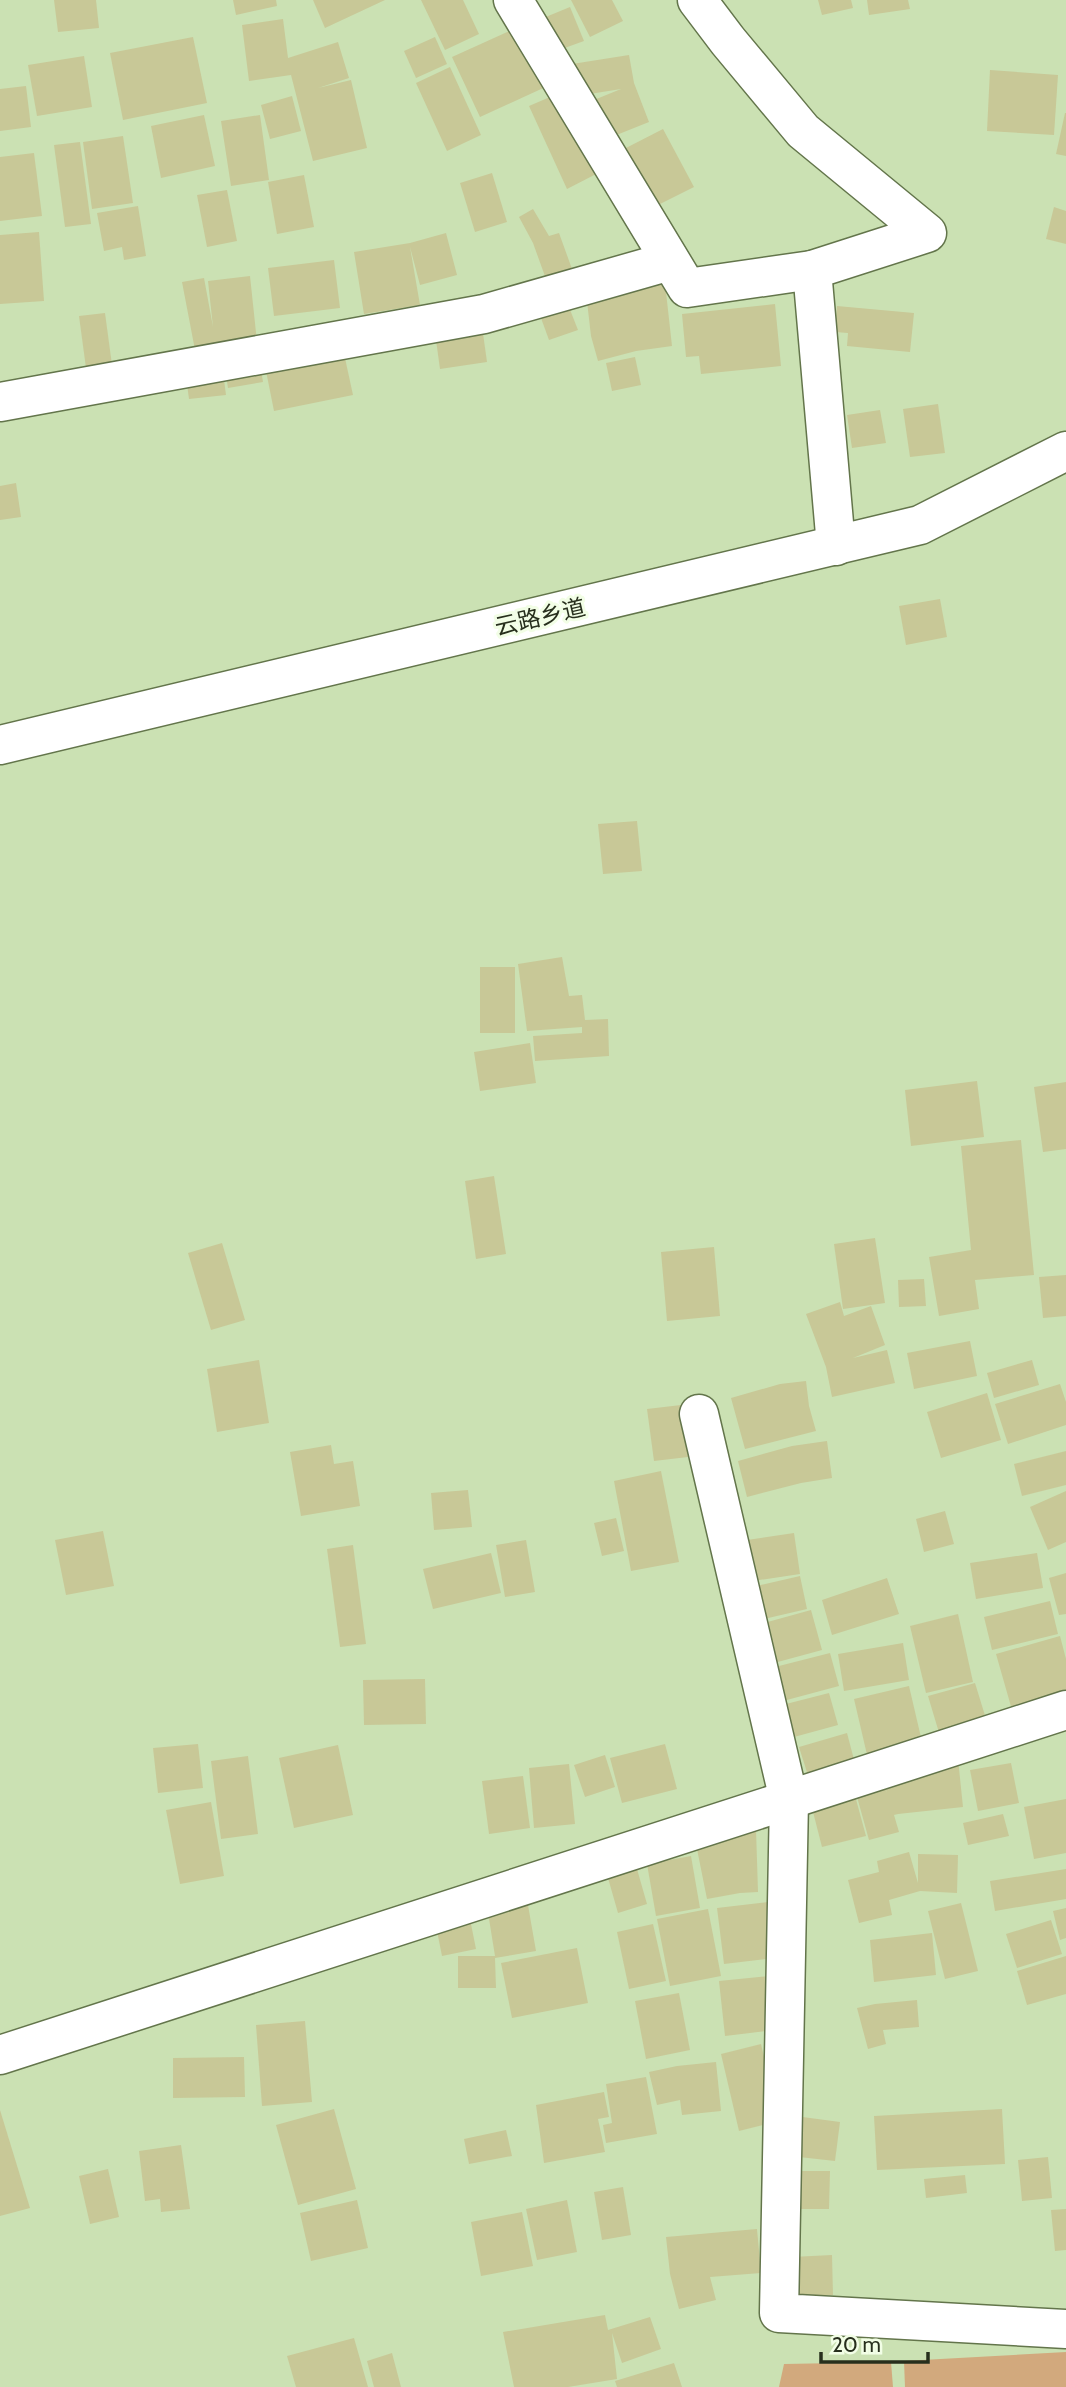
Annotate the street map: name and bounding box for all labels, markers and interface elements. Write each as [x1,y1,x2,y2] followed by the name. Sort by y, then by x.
[492,593,588,641] street label: 云路乡道
[821,2320,928,2364] scale bar
[832,2332,881,2357] text: 20 m

